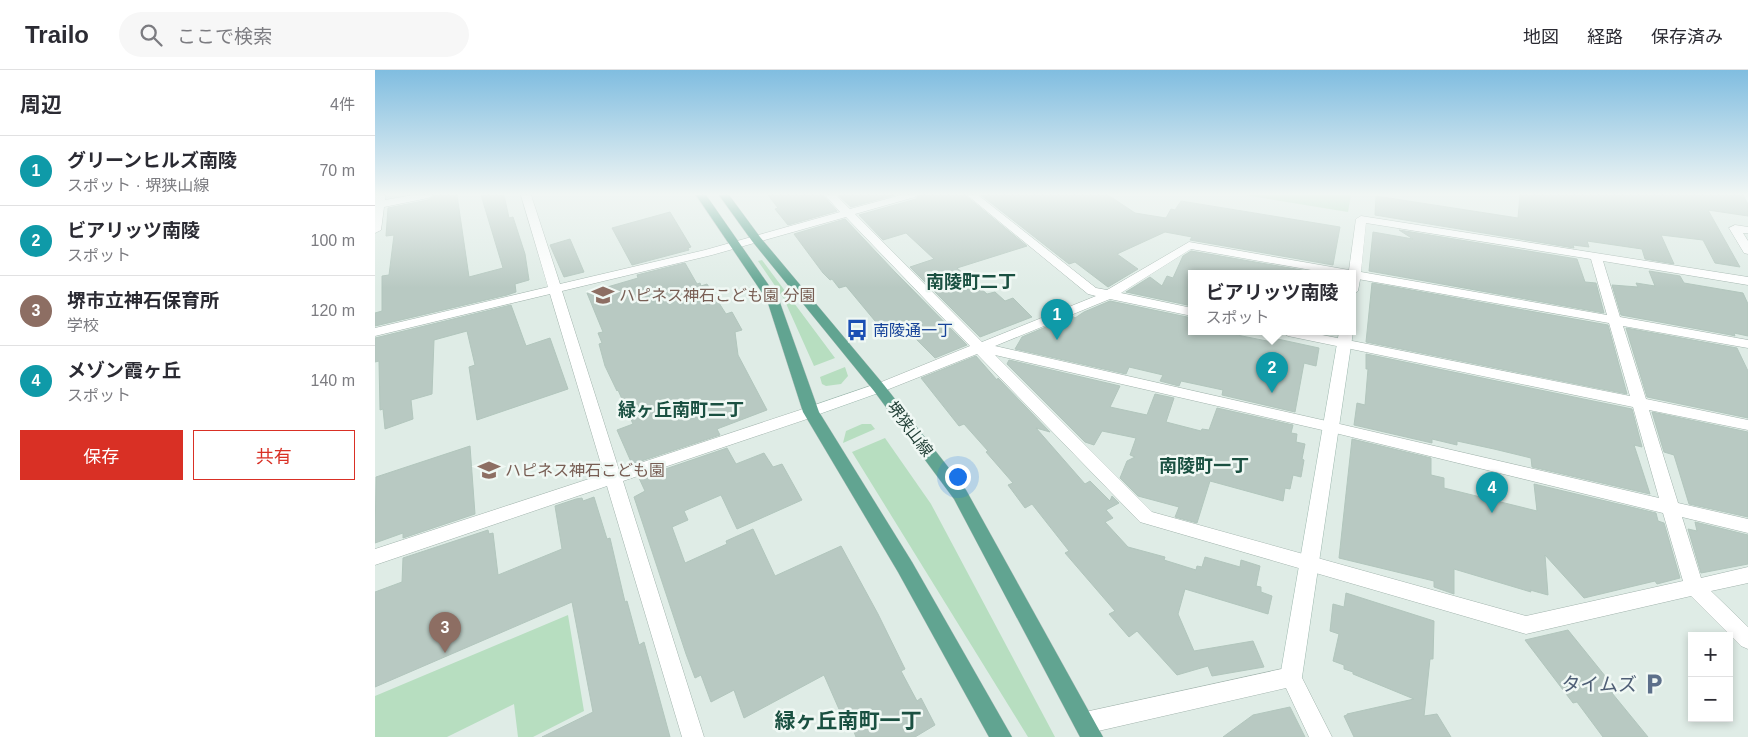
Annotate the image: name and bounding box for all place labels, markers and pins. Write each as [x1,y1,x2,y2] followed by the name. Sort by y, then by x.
[590,282,616,308] school or university icon: ハピネス神石こども園 分園
[619,287,815,304] place label: ハピネス神石こども園 分園
[1041,299,1073,340] pin: 1
[844,317,870,343] bus stop icon: 南陵通一丁
[873,322,953,339] place label: 南陵通一丁
[1256,352,1288,393] pin: 2
[476,457,502,483] school or university icon: ハピネス神石こども園
[505,462,665,479] place label: ハピネス神石こども園
[1476,472,1508,513] pin: 4
[429,612,461,653] pin: 3
[1641,671,1667,697] parking icon: タイムズ
[1561,674,1637,695] place label: タイムズ

